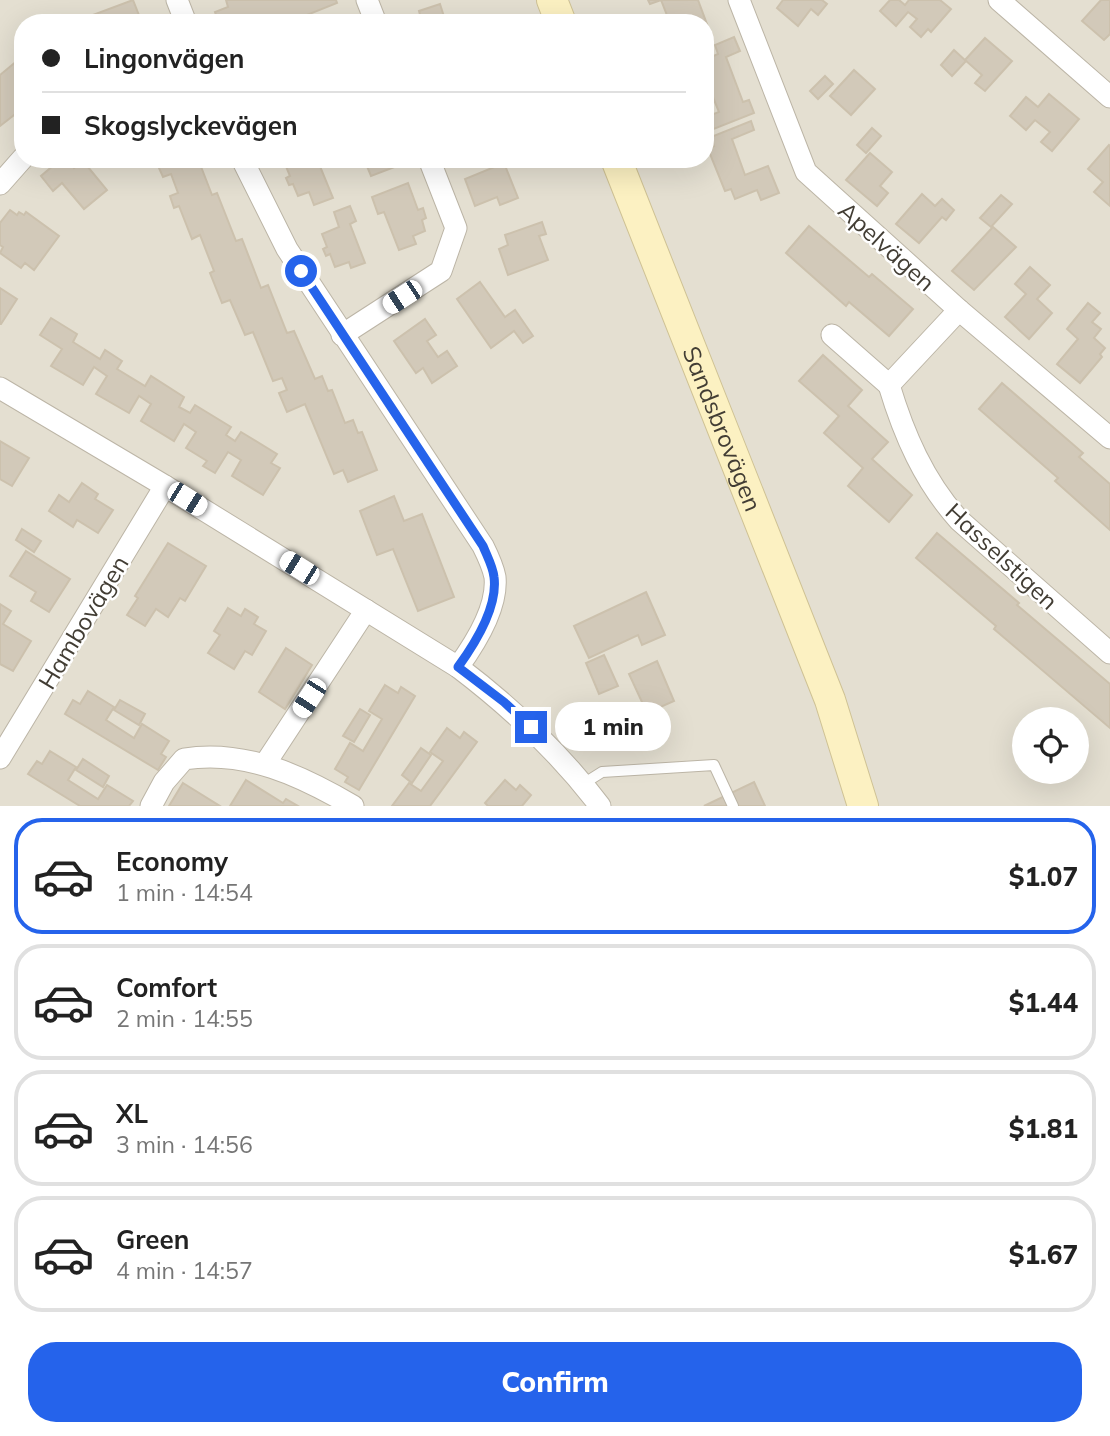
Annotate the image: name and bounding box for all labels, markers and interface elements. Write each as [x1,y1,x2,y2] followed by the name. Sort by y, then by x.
[84,42,245,75] text: Lingonvägen
[84,109,298,142] text: Skogslyckevägen
[833,195,941,297] street label: Apelvägen
[285,255,317,287] route start
[379,277,426,317] car
[677,342,769,516] street label: Sandsbrovägen
[164,479,211,519] car
[940,496,1064,616] street label: Hasselstigen
[276,548,323,588] car
[31,550,135,694] street label: Hambovägen
[289,675,330,721] car
[556,702,671,752] callout: 1 min
[1012,707,1089,784] map controls
[1012,707,1089,784] button: locate
[515,711,547,743] route end
[582,712,644,741] text: 1 min
[32,845,95,908] icon: car
[116,845,228,878] text: Economy
[1009,860,1078,893] text: $1.07
[116,878,253,907] text: 1 min · 14:54
[32,971,95,1034] icon: car
[116,971,217,1004] text: Comfort
[1009,986,1078,1019] text: $1.44
[116,1004,253,1033] text: 2 min · 14:55
[32,1097,95,1160] icon: car
[116,1097,148,1130] text: XL
[1009,1112,1078,1145] text: $1.81
[116,1130,253,1159] text: 3 min · 14:56
[32,1223,95,1286] icon: car
[116,1223,189,1256] text: Green
[1009,1238,1078,1271] text: $1.67
[116,1256,253,1285] text: 4 min · 14:57
[28,1342,1082,1422] button: Confirm

